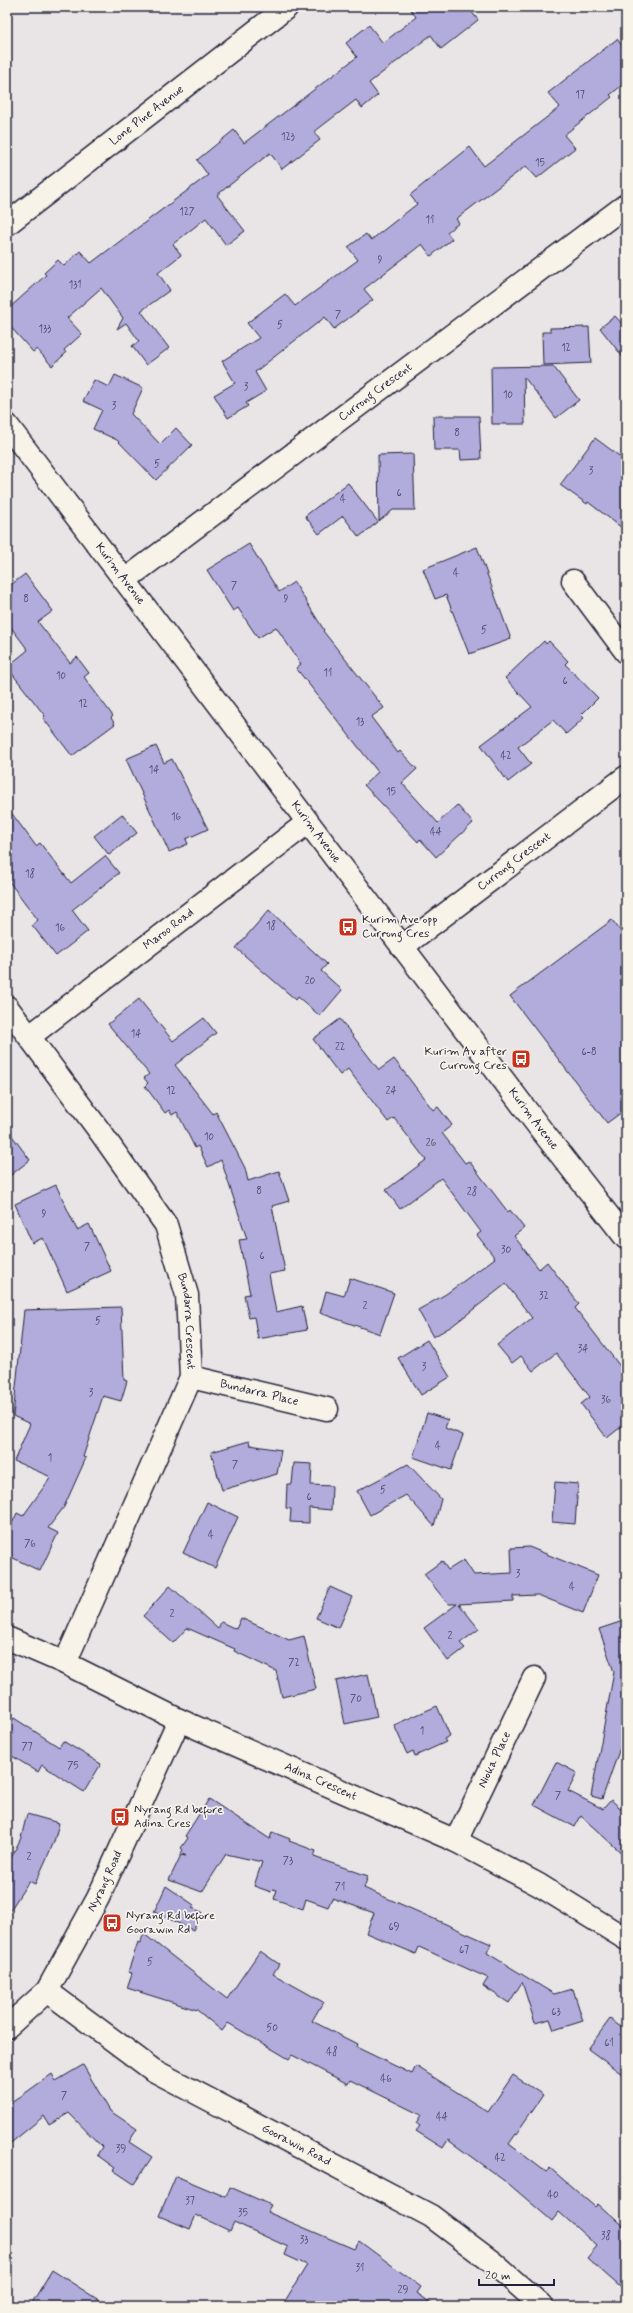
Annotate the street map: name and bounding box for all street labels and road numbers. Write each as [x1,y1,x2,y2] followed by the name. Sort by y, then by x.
[106,82,187,149] street label: Lone Pine Avenue
[335,359,416,425] street label: Currong Crescent
[91,540,149,609] street label: Kurim Avenue
[287,798,345,867] street label: Kurim Avenue
[474,828,555,895] street label: Currong Crescent
[140,905,197,954] street label: Maroo Road
[504,1085,562,1154] street label: Kurim Avenue
[173,1271,199,1370] street label: Bundarra Crescent
[218,1376,300,1410] street label: Bundarra Place
[475,1729,515,1791] street label: Nioka Place
[282,1759,360,1805] street label: Adina Crescent
[84,1848,126,1915] street label: Nyrang Road
[259,2120,334,2170] street label: Goorawin Road

